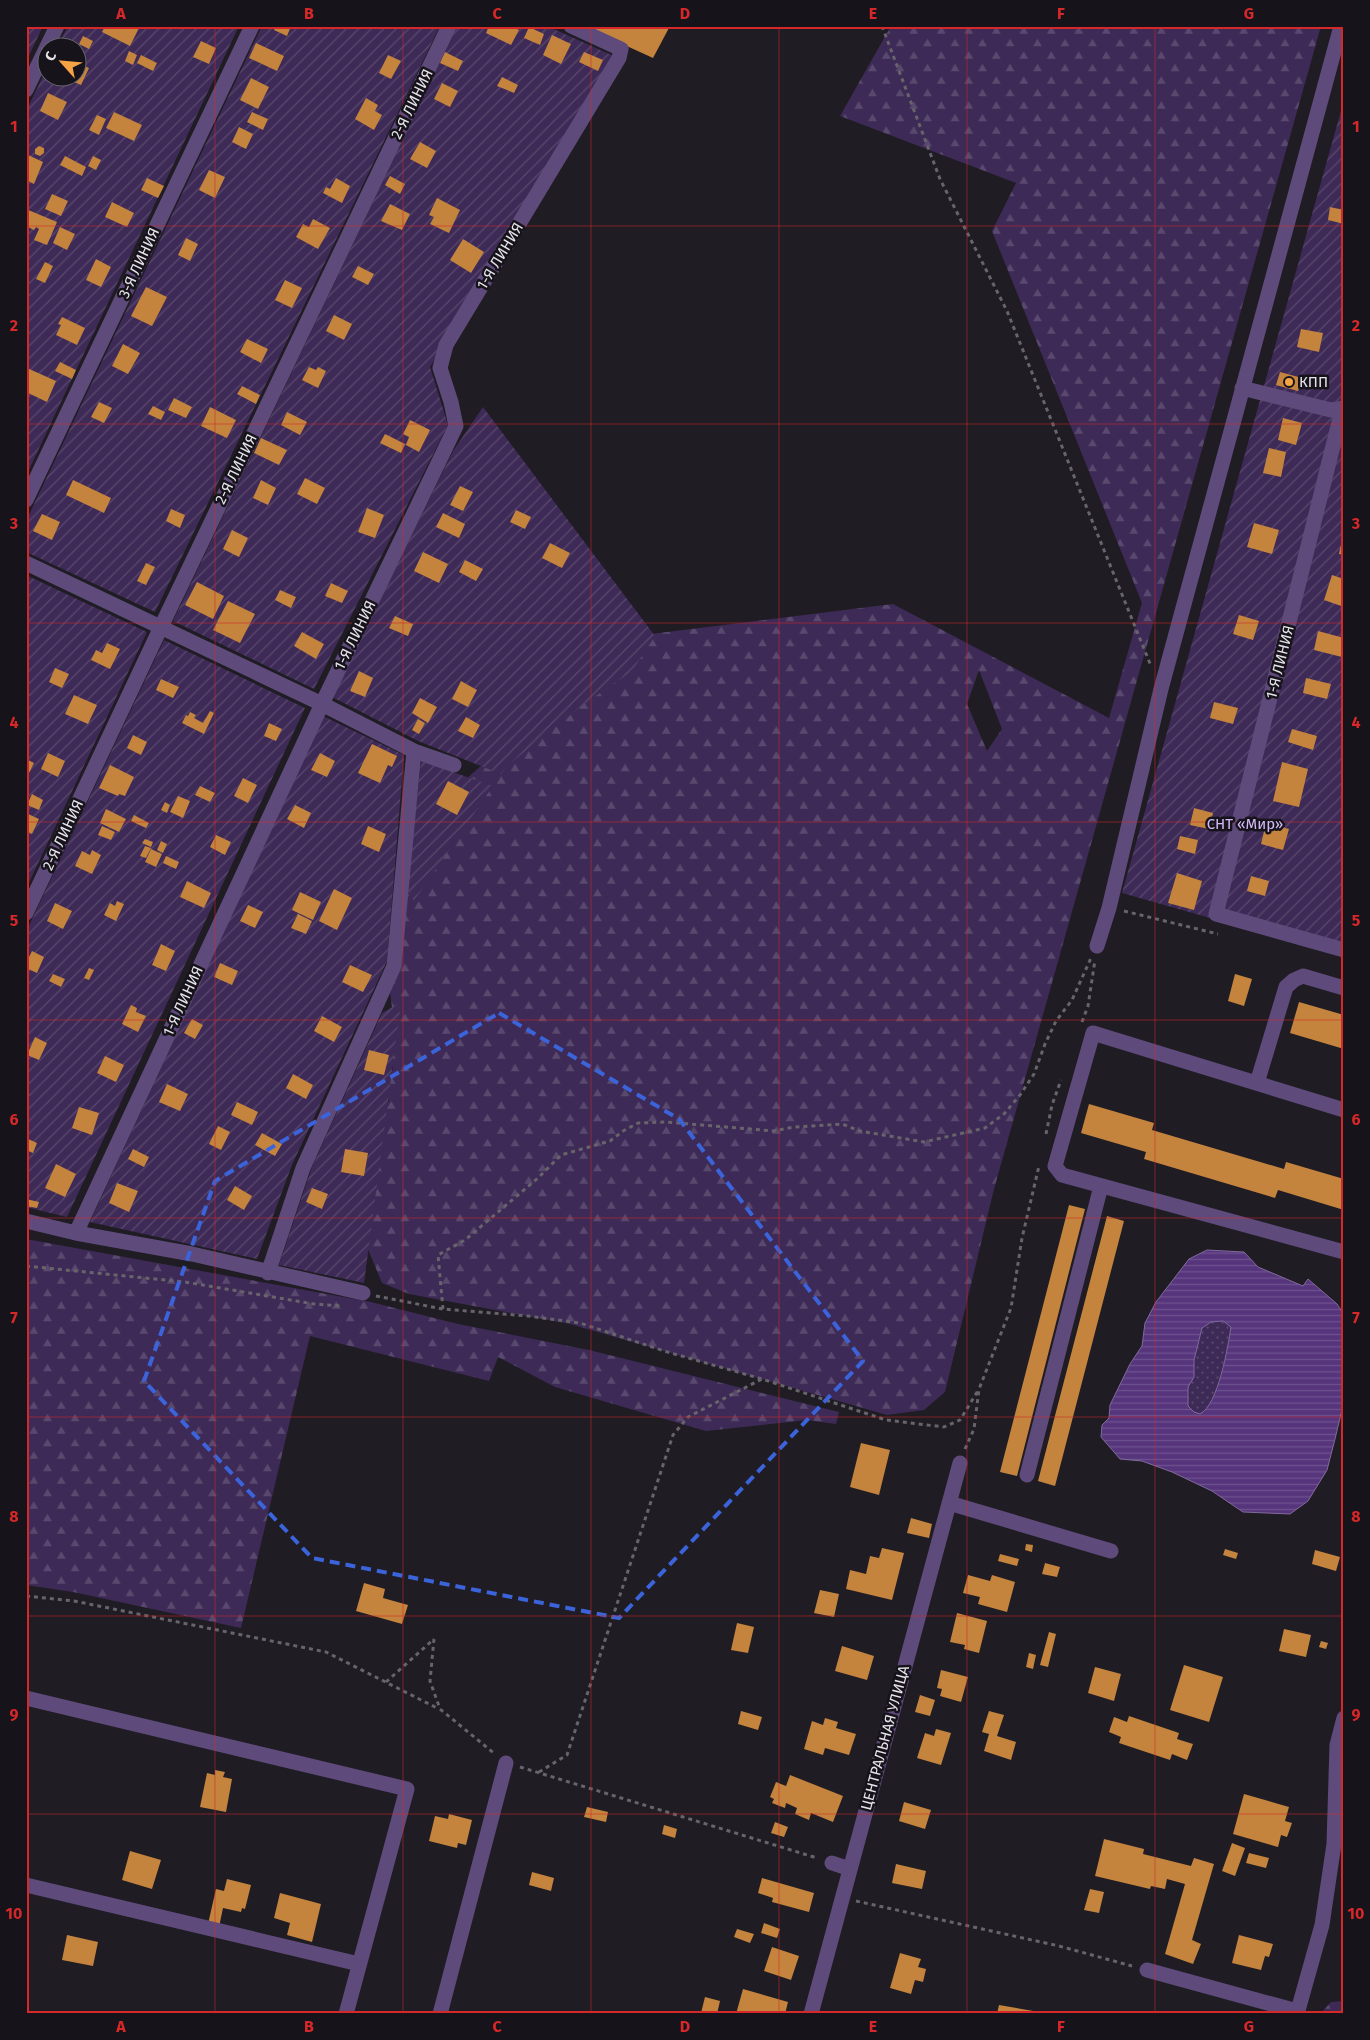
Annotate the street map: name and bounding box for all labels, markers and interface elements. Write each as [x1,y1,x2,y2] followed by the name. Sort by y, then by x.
[115,4,126,23] text: A
[304,4,314,23] text: B
[492,4,502,23] text: C
[680,4,690,23] text: D
[869,4,877,23] text: E
[1057,4,1065,23] text: F
[1244,4,1254,23] text: G
[38,38,88,88] north arrow
[41,49,60,64] text: С
[387,66,437,142] street label: 2-Я ЛИНИЯ
[10,117,18,136] text: 1
[1352,117,1360,136] text: 1
[473,219,527,293] street label: 1-Я ЛИНИЯ
[115,225,163,301] street label: 3-Я ЛИНИЯ
[10,316,18,335] text: 2
[1352,316,1360,335] text: 2
[1299,373,1328,391] place label: КПП
[1283,376,1295,388] marker: КПП
[211,431,261,507] street label: 2-Я ЛИНИЯ
[9,514,18,533] text: 3
[1351,514,1360,533] text: 3
[330,597,380,673] street label: 1-Я ЛИНИЯ
[1262,623,1298,701] street label: 1-Я ЛИНИЯ
[9,713,19,732] text: 4
[1351,713,1361,732] text: 4
[39,797,87,873] street label: 2-Я ЛИНИЯ
[1207,815,1283,833] park label: СНТ «Мир»
[10,911,19,930] text: 5
[1352,911,1361,930] text: 5
[159,963,207,1039] street label: 1-Я ЛИНИЯ
[9,1110,19,1129] text: 6
[1351,1110,1361,1129] text: 6
[10,1308,18,1327] text: 7
[1352,1308,1360,1327] text: 7
[9,1507,19,1526] text: 8
[1351,1507,1361,1526] text: 8
[857,1663,913,1812] street label: ЦЕНТРАЛЬНАЯ УЛИЦА
[10,1705,19,1724] text: 9
[1352,1705,1361,1724] text: 9
[6,1904,22,1923] text: 10
[1348,1904,1364,1923] text: 10
[115,2017,126,2036] text: A
[304,2017,314,2036] text: B
[492,2017,502,2036] text: C
[680,2017,690,2036] text: D
[869,2017,877,2036] text: E
[1057,2017,1065,2036] text: F
[1244,2017,1254,2036] text: G

